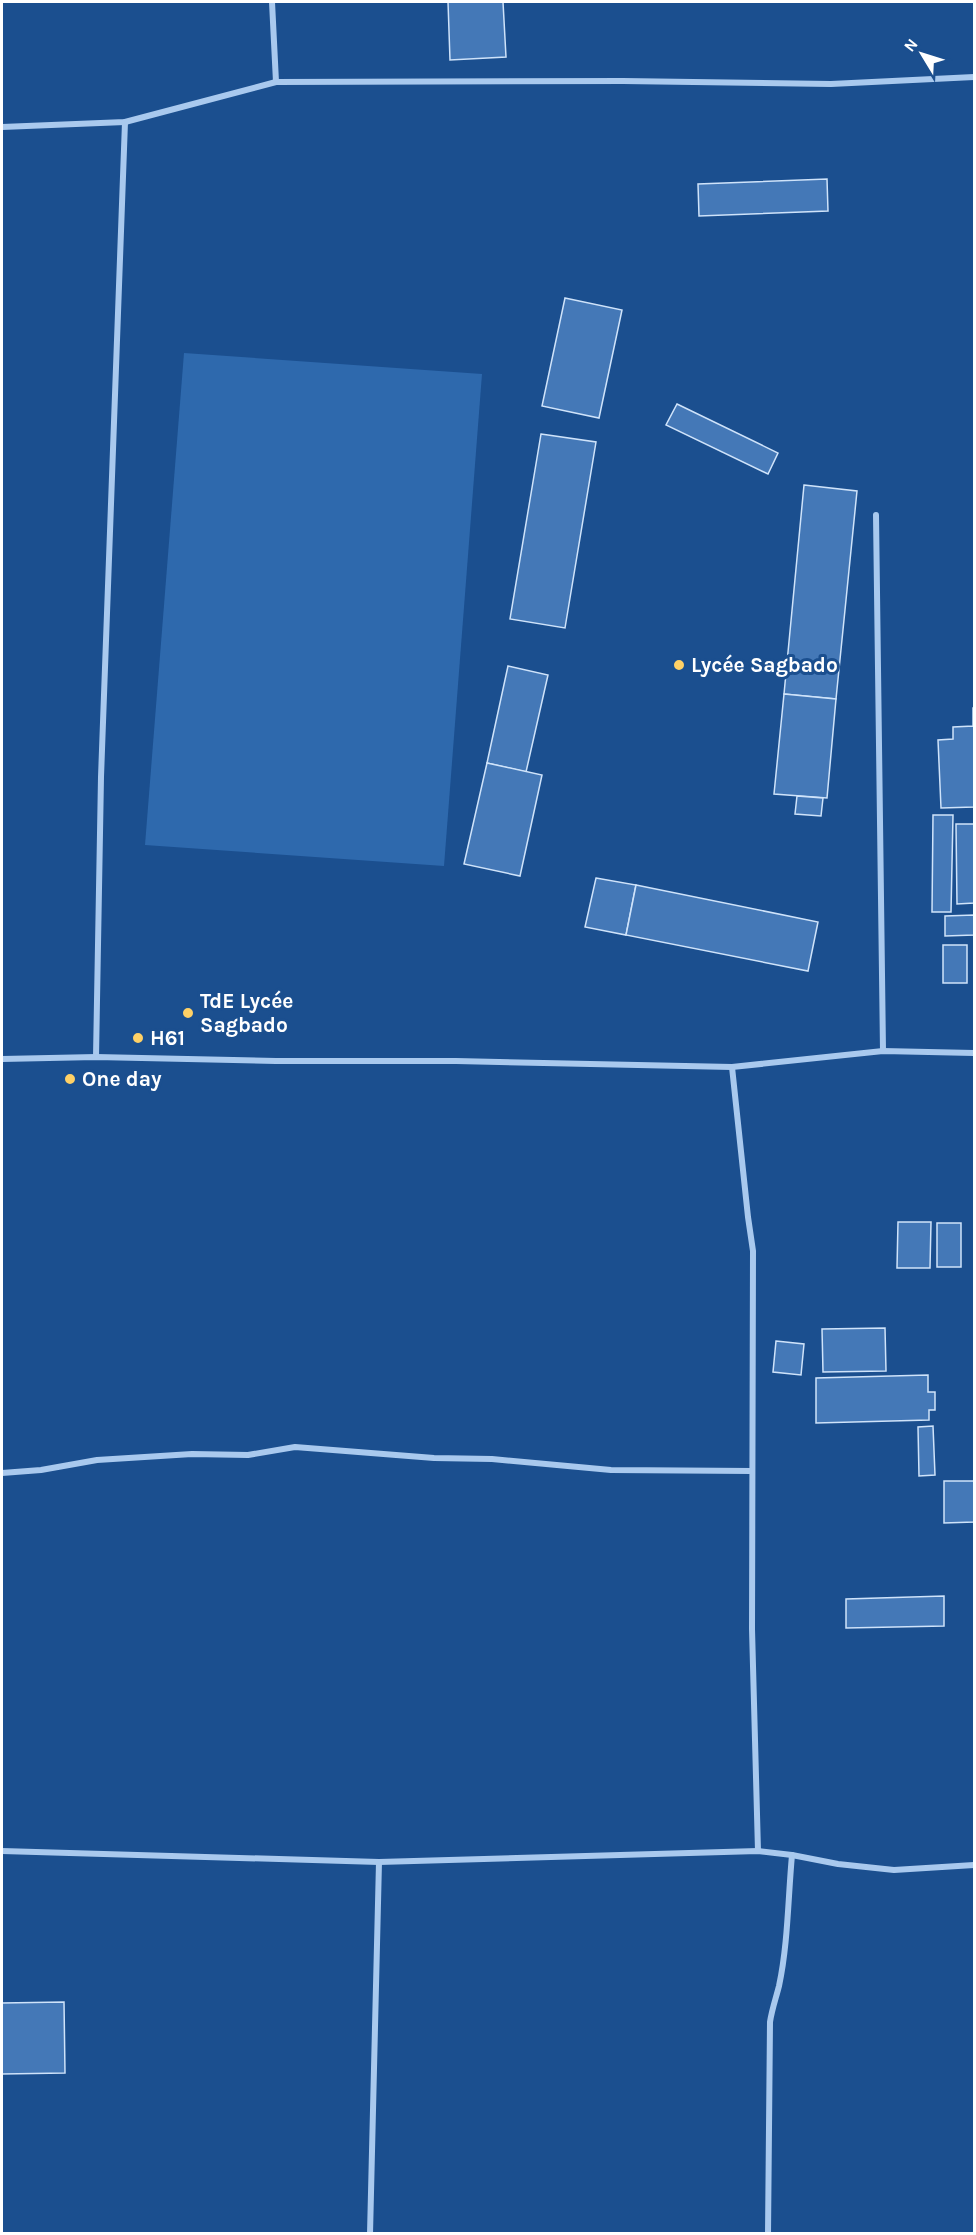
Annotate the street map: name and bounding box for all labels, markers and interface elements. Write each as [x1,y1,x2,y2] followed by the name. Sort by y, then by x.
[892,24,952,84] north arrow
[900,35,922,55] text: N
[691,653,838,677] place label: Lycée Sagbado
[672,658,686,672] marker: Lycée Sagbado
[200,989,293,1037] place label: TdE Lycée Sagbado
[181,1006,195,1020] marker: TdE Lycée Sagbado
[150,1026,185,1050] place label: H61
[131,1031,145,1045] marker: H61
[82,1067,162,1091] place label: One day
[63,1072,77,1086] marker: One day

